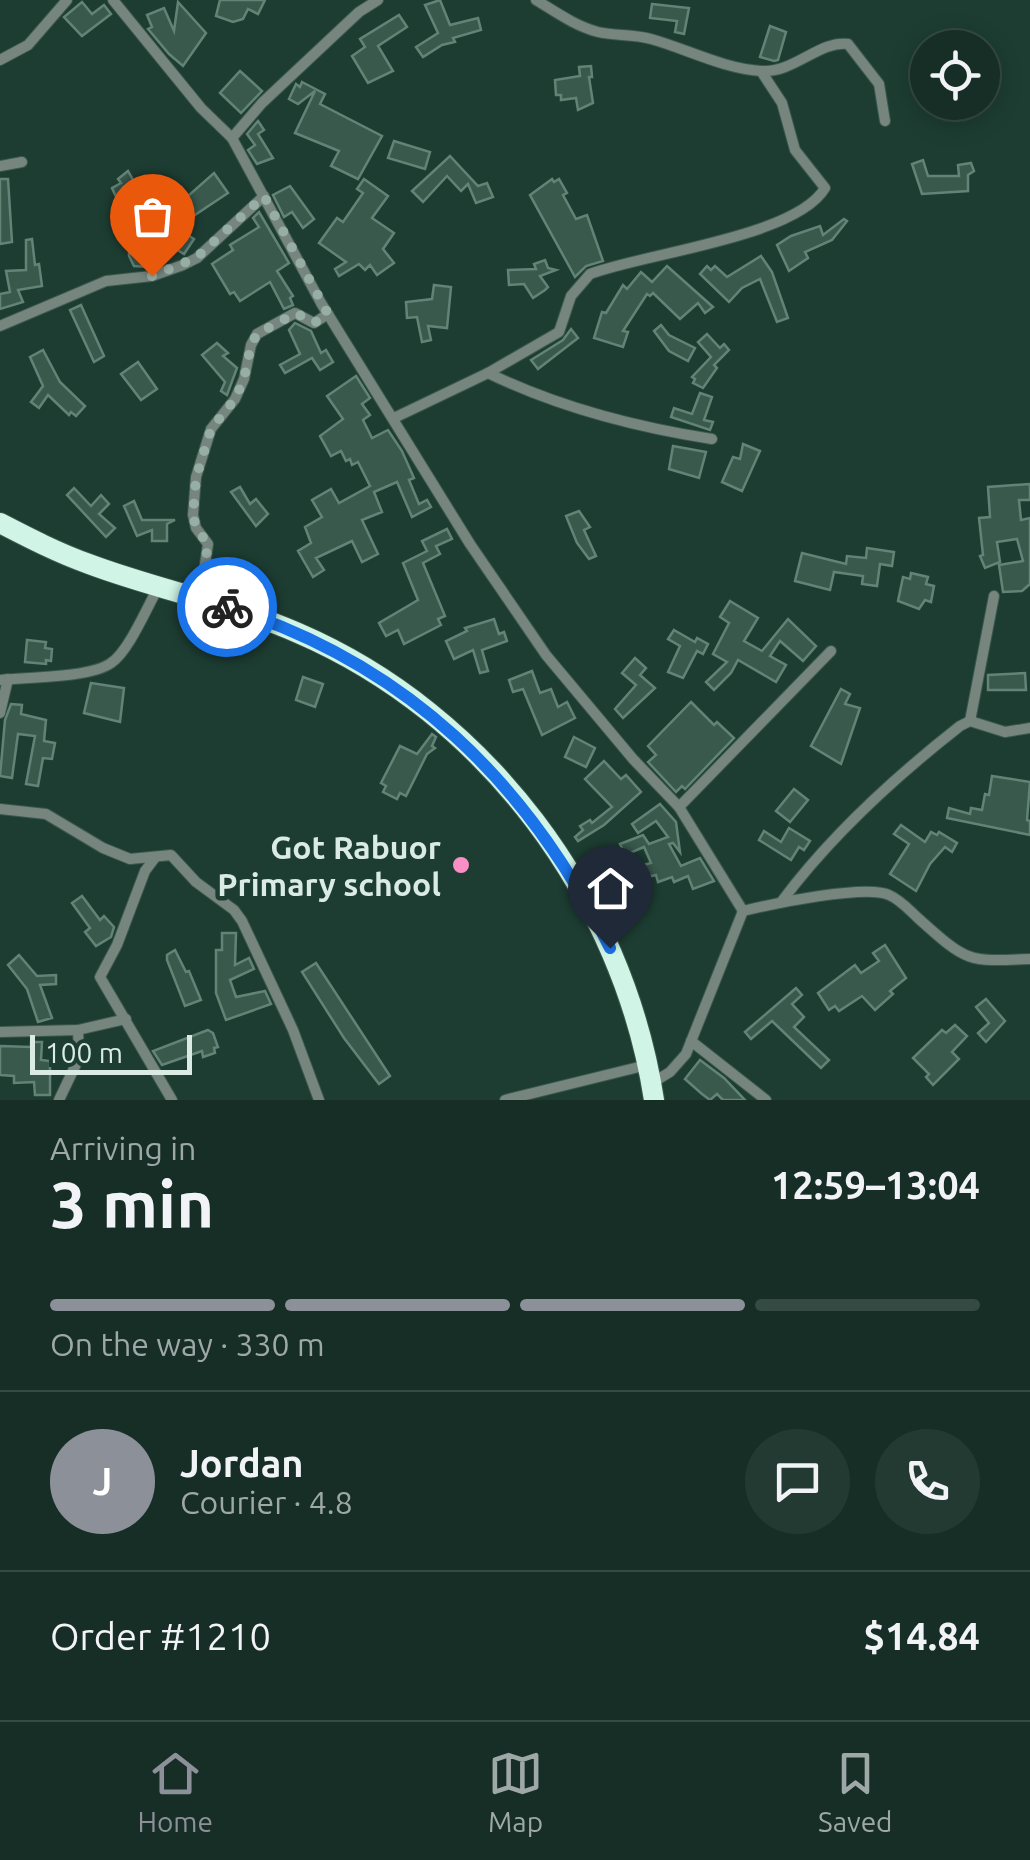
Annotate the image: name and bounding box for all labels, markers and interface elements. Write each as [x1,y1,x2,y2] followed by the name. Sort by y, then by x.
[910,30,1000,120] map controls
[910,30,1000,120] button: locate
[110,174,195,277] pin
[125,189,180,244] icon: bag
[177,557,277,657] courier
[200,580,255,635] icon: bike
[217,829,441,902] place label: Got Rabuor Primary school
[568,846,653,949] pin
[450,854,472,876] marker: Got Rabuor Primary school
[583,861,638,916] icon: home
[30,1030,192,1074] scale bar
[45,1037,123,1068] text: 100 m
[50,1130,196,1166] text: Arriving in
[771,1164,980,1206] text: 12:59–13:04
[50,1167,214,1240] text: 3 min
[50,1326,325,1362] text: On the way · 330 m
[745,1429,850,1534] button: chat
[875,1429,980,1534] button: phone
[180,1442,304,1484] text: Jordan
[93,1460,112,1502] text: J
[180,1484,353,1520] text: Courier · 4.8
[50,1615,271,1657] text: Order #1210
[863,1615,980,1657] text: $14.84
[137,1746,213,1837] tab: Home
[488,1746,543,1837] tab: Map
[818,1746,893,1837] tab: Saved

